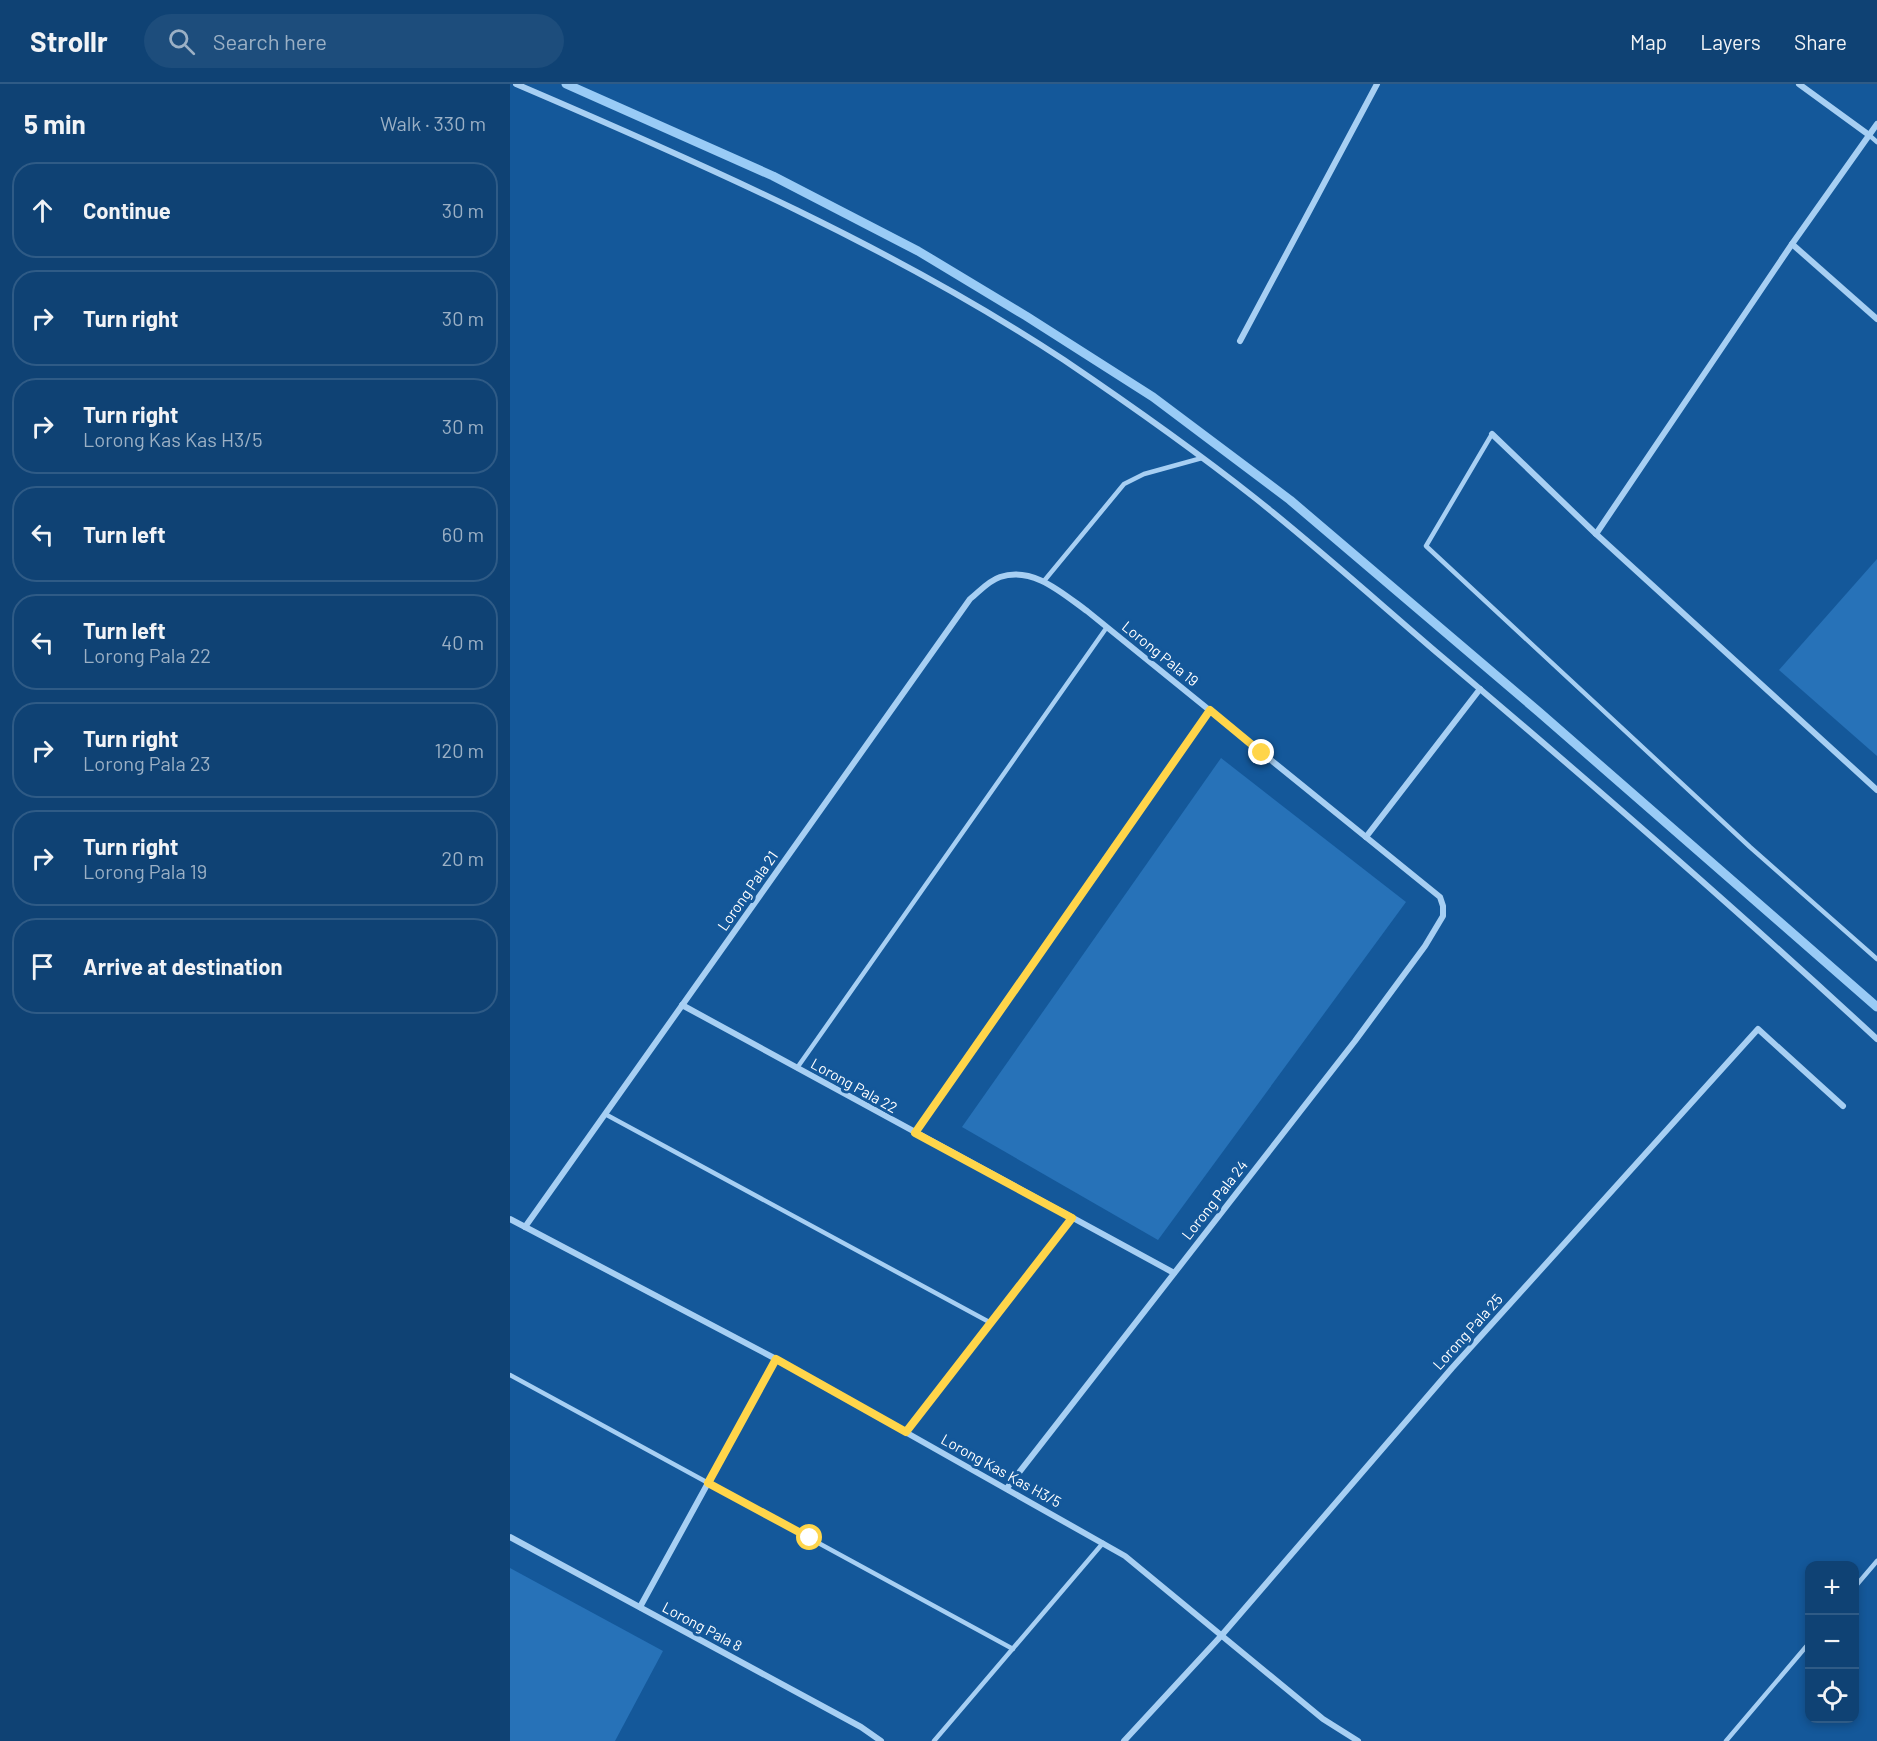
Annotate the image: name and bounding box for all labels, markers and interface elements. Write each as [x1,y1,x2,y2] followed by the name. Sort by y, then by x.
[144,14,564,68] search box
[30,24,108,58] text: Strollr
[165,25,198,58] icon: search
[213,28,327,54] text: Search here
[1630,29,1667,54] text: Map
[1700,29,1761,54] text: Layers
[1794,29,1847,54] text: Share
[24,108,86,139] text: 5 min
[380,111,486,135] text: Walk · 330 m
[26,194,59,227] icon: ahead
[83,197,171,223] text: Continue
[442,198,484,222] text: 30 m
[26,302,59,335] icon: right
[83,305,178,331] text: Turn right
[442,306,484,330] text: 30 m
[83,401,178,427] text: Turn right
[26,410,59,443] icon: right
[442,414,484,438] text: 30 m
[83,427,263,451] text: Lorong Kas Kas H3/5
[26,518,59,551] icon: left
[83,521,166,547] text: Turn left
[442,522,484,546] text: 60 m
[83,617,166,643] text: Turn left
[1119,617,1202,689] street label: Lorong Pala 19
[26,626,59,659] icon: left
[441,630,484,654] text: 40 m
[83,643,211,667] text: Lorong Pala 22
[83,725,178,751] text: Turn right
[26,734,59,767] icon: right
[434,738,484,762] text: 120 m
[1248,739,1274,765] route end
[83,751,211,775] text: Lorong Pala 23
[83,833,178,859] text: Turn right
[26,842,59,875] icon: right
[441,846,484,870] text: 20 m
[713,847,781,934] street label: Lorong Pala 21
[83,859,207,883] text: Lorong Pala 19
[26,950,59,983] icon: arrive
[83,953,282,979] text: Arrive at destination
[808,1054,901,1116] street label: Lorong Pala 22
[1177,1156,1251,1243] street label: Lorong Pala 24
[1429,1290,1506,1373] street label: Lorong Pala 25
[938,1430,1065,1511] street label: Lorong Kas Kas H3/5
[796,1524,822,1550] route start
[1805,1561,1859,1723] map controls
[1805,1561,1859,1615] button: +
[659,1598,745,1655] street label: Lorong Pala 8
[1805,1615,1859,1669] button: −
[1805,1669,1859,1723] button: locate

